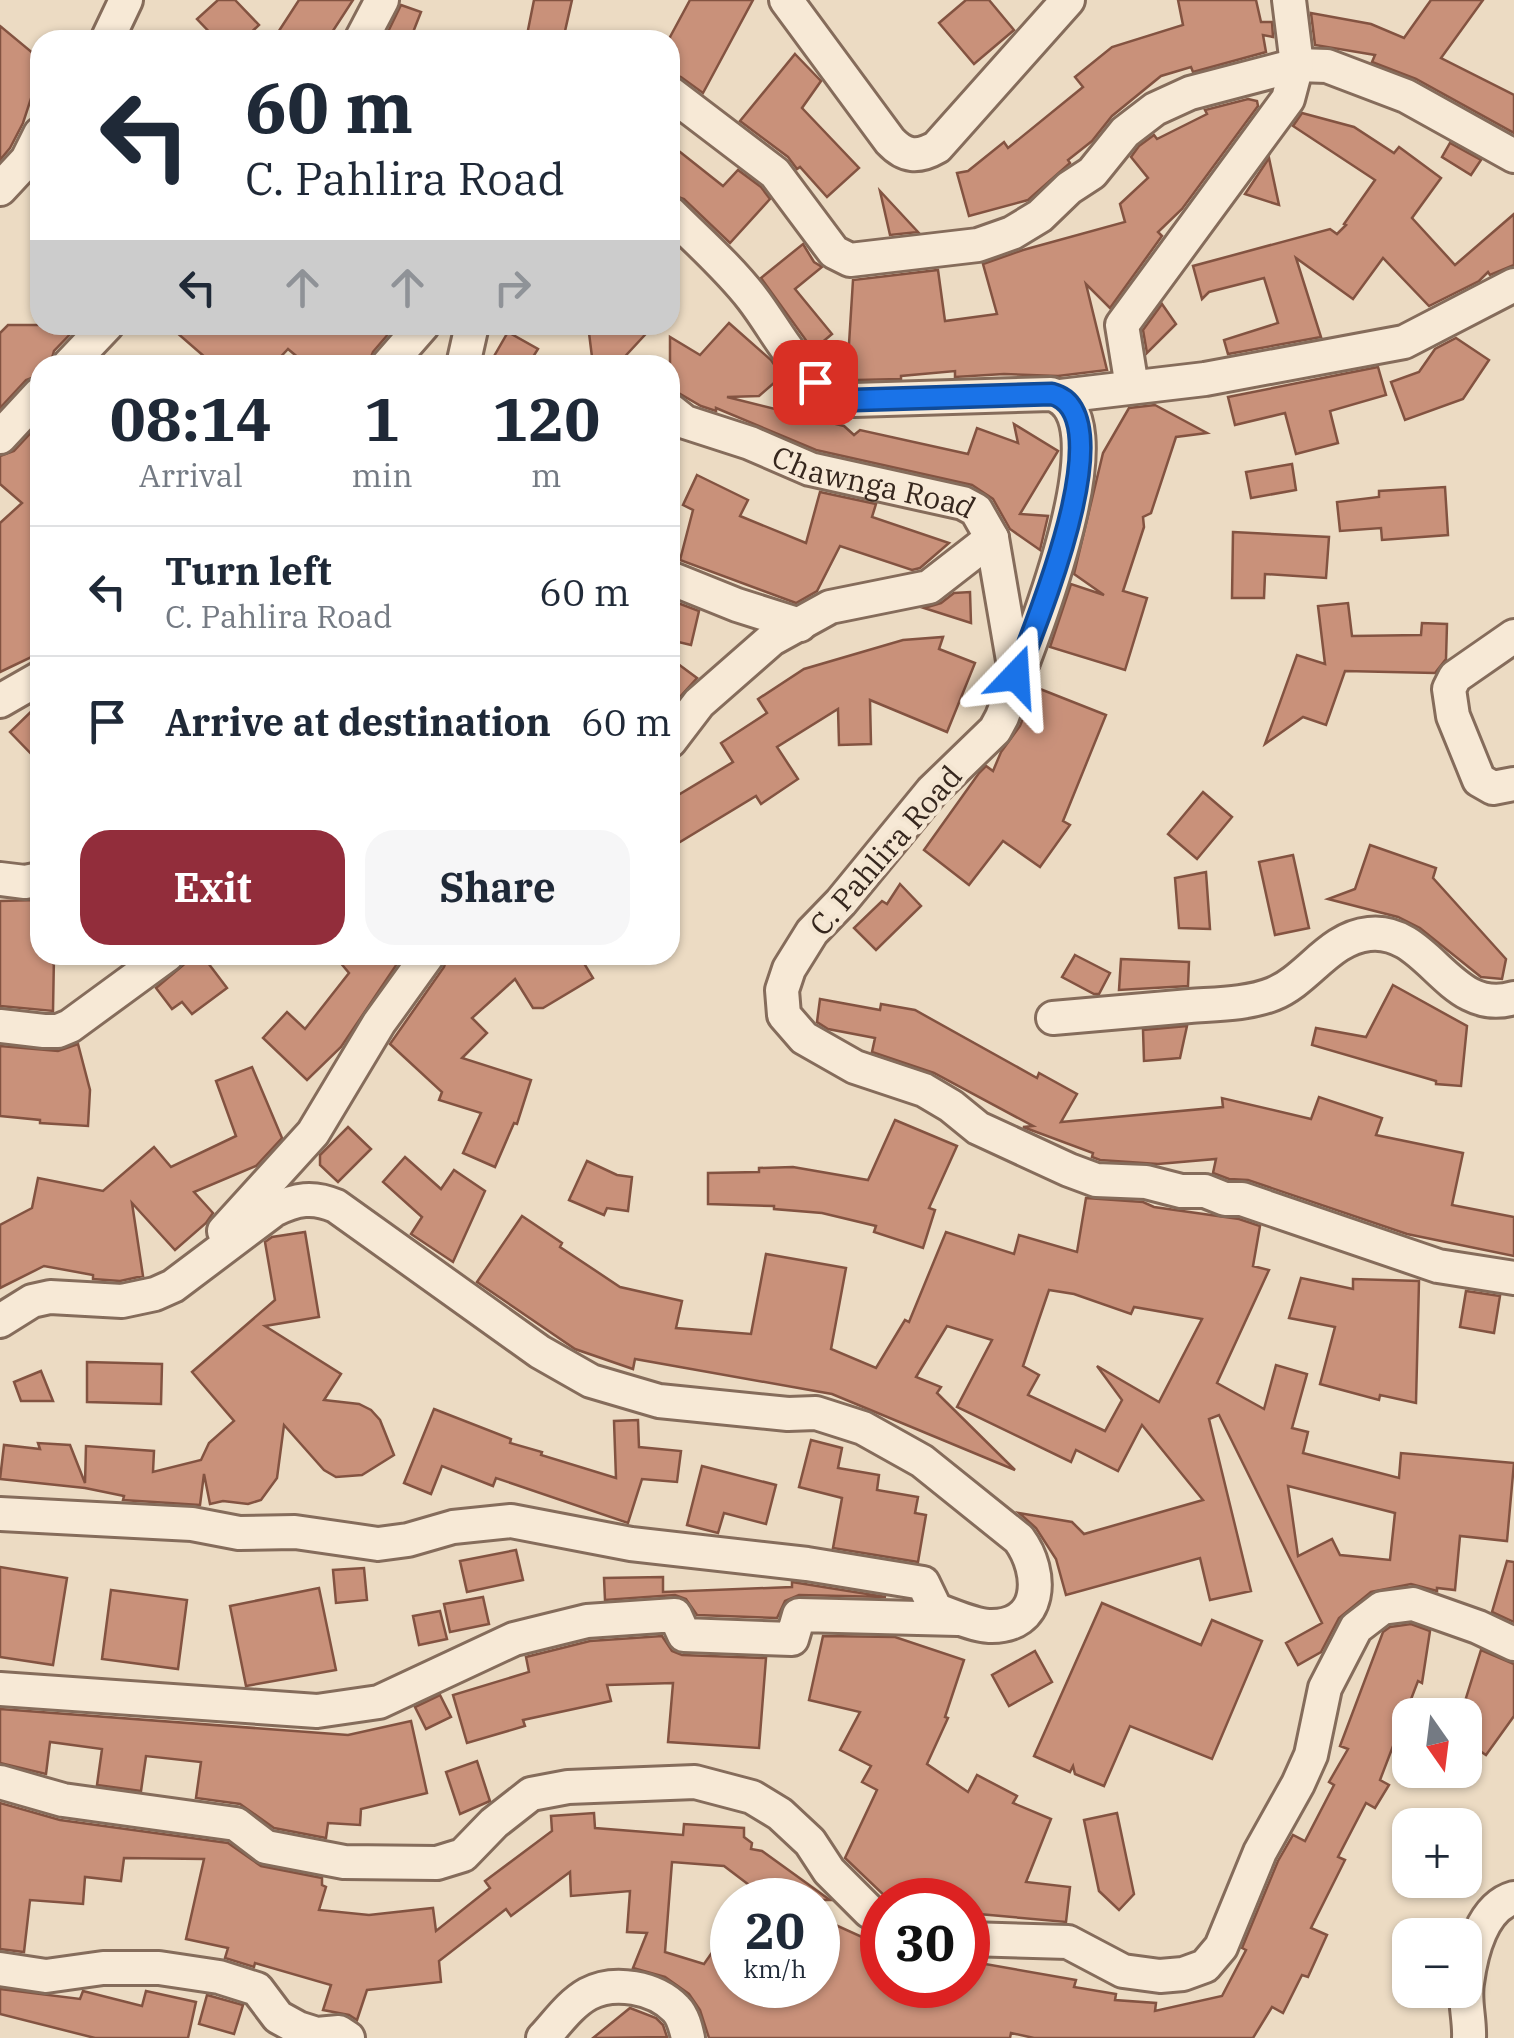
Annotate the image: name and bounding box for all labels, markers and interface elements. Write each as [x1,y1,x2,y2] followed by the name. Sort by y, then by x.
[245,61,413,152] text: 60 m
[80,70,210,200] icon: left
[245,149,565,207] text: C. Pahlira Road
[170,260,225,315] icon: left
[275,260,330,315] icon: ahead
[380,260,435,315] icon: ahead
[485,260,540,315] icon: right
[773,340,858,425] pin
[788,355,843,410] icon: arrive
[110,379,272,458] text: 08:14
[364,379,400,458] text: 1
[492,379,600,458] text: 120
[767,436,983,526] street label: Chawnga Road
[139,454,243,496] text: Arrival
[352,454,413,496] text: min
[531,454,562,496] text: m
[165,546,332,595] text: Turn left
[80,564,135,619] icon: left
[539,567,630,616] text: 60 m
[165,595,393,637] text: C. Pahlira Road
[964,624,1068,728] position arrow
[80,694,135,749] icon: arrive
[165,697,551,746] text: Arrive at destination
[581,697,672,746] text: 60 m
[800,757,970,943] street label: C. Pahlira Road
[80,830,345,945] button: Exit
[365,830,630,945] button: Share
[1392,1698,1482,1788] north arrow
[1392,1698,1482,2008] map controls
[1392,1808,1482,1898] button: +
[860,1878,990,2008] speed limit sign: 30
[745,1898,805,1963] text: 20
[1392,1918,1482,2008] button: −
[743,1952,807,1985] text: km/h

